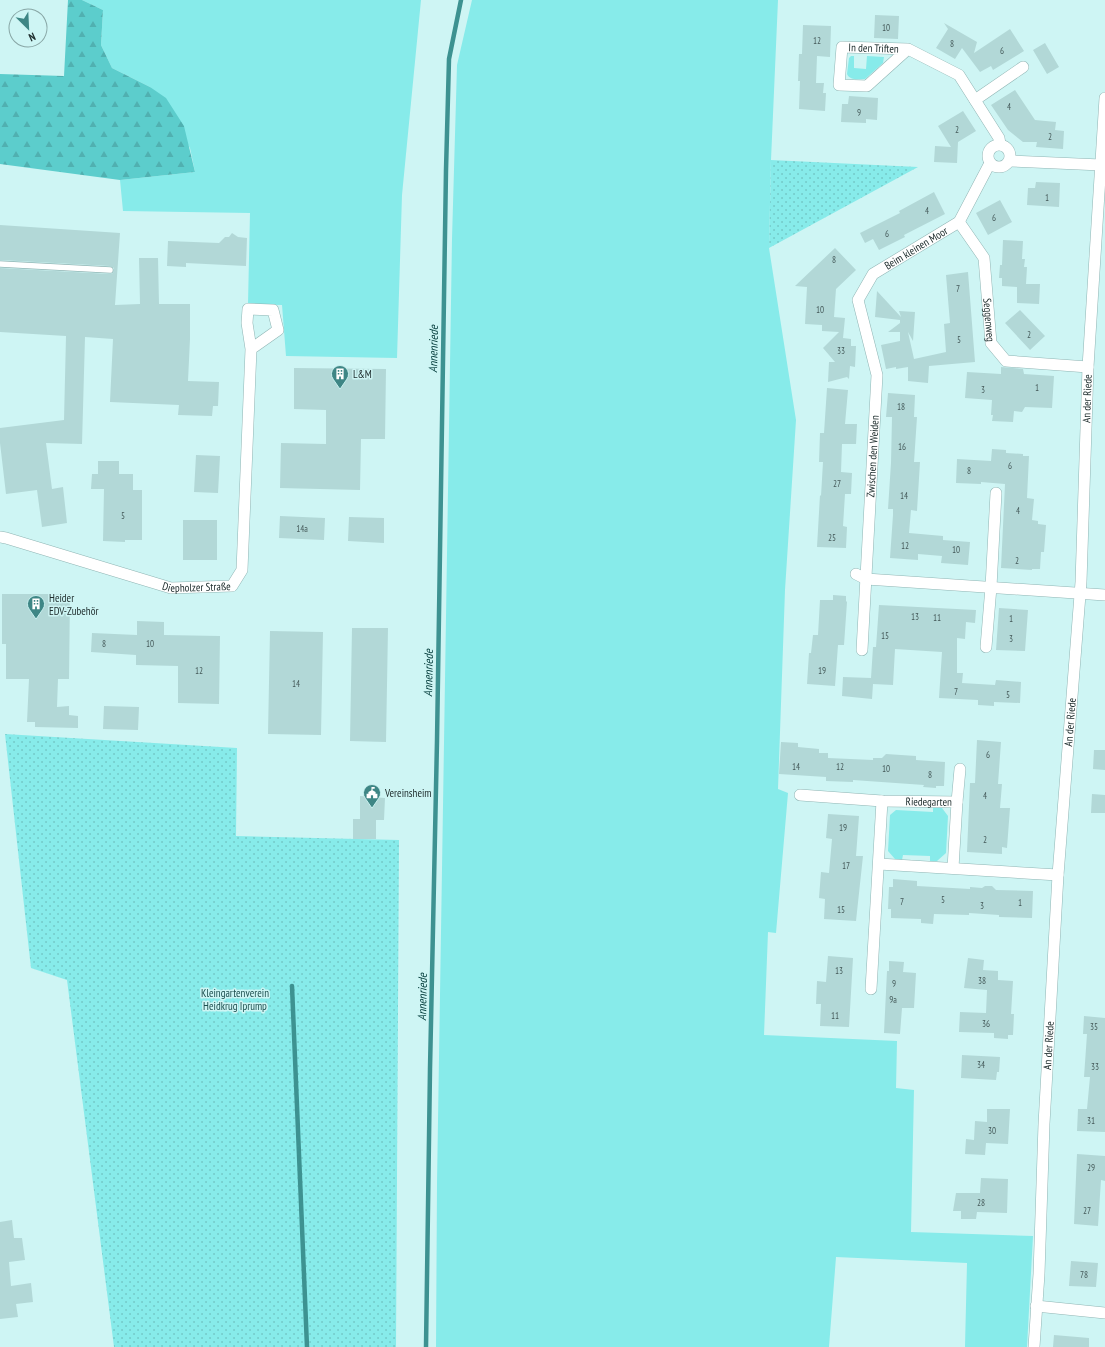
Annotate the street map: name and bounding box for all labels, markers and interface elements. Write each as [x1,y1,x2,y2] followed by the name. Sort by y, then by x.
[8,8,48,48] north arrow
[882,22,890,33] house number: 10
[26,30,38,45] text: N
[813,35,821,46] house number: 12
[950,38,954,49] house number: 8
[848,40,899,56] street label: In den Triften
[1000,45,1004,56] house number: 6
[1007,101,1011,112] house number: 4
[857,107,861,118] house number: 9
[955,124,959,135] house number: 2
[1048,131,1052,142] house number: 2
[1045,192,1049,203] house number: 1
[925,205,929,216] house number: 4
[992,212,996,223] house number: 6
[882,224,950,273] street label: Beim kleinen Moor
[885,228,889,239] house number: 6
[832,254,836,265] house number: 8
[956,283,960,294] house number: 7
[980,298,998,343] street label: Seggenweg
[816,304,824,315] house number: 10
[425,324,441,373] water label: Annenriede
[1027,329,1031,340] house number: 2
[957,334,961,345] house number: 5
[837,345,845,356] house number: 33
[330,364,350,389] building icon: L&M
[353,367,372,381] place label: L&M
[1079,374,1095,423] street label: An der Riede
[1035,382,1039,393] house number: 1
[981,384,985,395] house number: 3
[897,401,905,412] house number: 18
[863,415,882,498] street label: Zwischen den Weiden
[898,441,906,452] house number: 16
[1008,460,1012,471] house number: 6
[967,465,971,476] house number: 8
[833,478,841,489] house number: 27
[900,490,908,501] house number: 14
[1016,505,1020,516] house number: 4
[121,510,125,521] house number: 5
[296,523,308,534] house number: 14a
[828,532,836,543] house number: 25
[901,540,909,551] house number: 12
[952,544,960,555] house number: 10
[1015,555,1019,566] house number: 2
[161,579,231,595] street label: Diepholzer Straße
[49,591,98,618] place label: Heider EDV-Zubehör
[26,594,46,619] building icon: Heider EDV-Zubehör
[911,611,919,622] house number: 13
[933,612,941,623] house number: 11
[1009,613,1013,624] house number: 1
[881,630,889,641] house number: 15
[1009,633,1013,644] house number: 3
[102,638,106,649] house number: 8
[146,638,154,649] house number: 10
[420,648,436,697] water label: Annenriede
[195,665,203,676] house number: 12
[818,665,826,676] house number: 19
[292,678,300,689] house number: 14
[954,686,958,697] house number: 7
[1006,689,1010,700] house number: 5
[1061,697,1079,747] street label: An der Riede
[986,749,990,760] house number: 6
[792,761,800,772] house number: 14
[836,761,844,772] house number: 12
[882,763,890,774] house number: 10
[928,769,932,780] house number: 8
[362,783,382,808] public building icon: Vereinsheim
[384,786,432,800] place label: Vereinsheim
[983,790,987,801] house number: 4
[906,794,952,809] street label: Riedegarten
[839,822,847,833] house number: 19
[983,834,987,845] house number: 2
[842,860,850,871] house number: 17
[941,894,945,905] house number: 5
[900,896,904,907] house number: 7
[1018,897,1022,908] house number: 1
[980,900,984,911] house number: 3
[837,904,845,915] house number: 15
[835,965,843,976] house number: 13
[414,972,430,1021] water label: Annenriede
[978,975,986,986] house number: 38
[892,978,896,989] house number: 9
[201,986,269,1013] park label: Kleingartenverein Heidkrug Iprump
[889,994,897,1005] house number: 9a
[831,1010,839,1021] house number: 11
[982,1018,990,1029] house number: 36
[1040,1020,1057,1070] street label: An der Riede
[1090,1021,1098,1032] house number: 35
[977,1059,985,1070] house number: 34
[1091,1061,1099,1072] house number: 33
[1087,1115,1095,1126] house number: 31
[988,1125,996,1136] house number: 30
[1087,1162,1095,1173] house number: 29
[977,1197,985,1208] house number: 28
[1083,1205,1091,1216] house number: 27
[1080,1269,1088,1280] house number: 78

